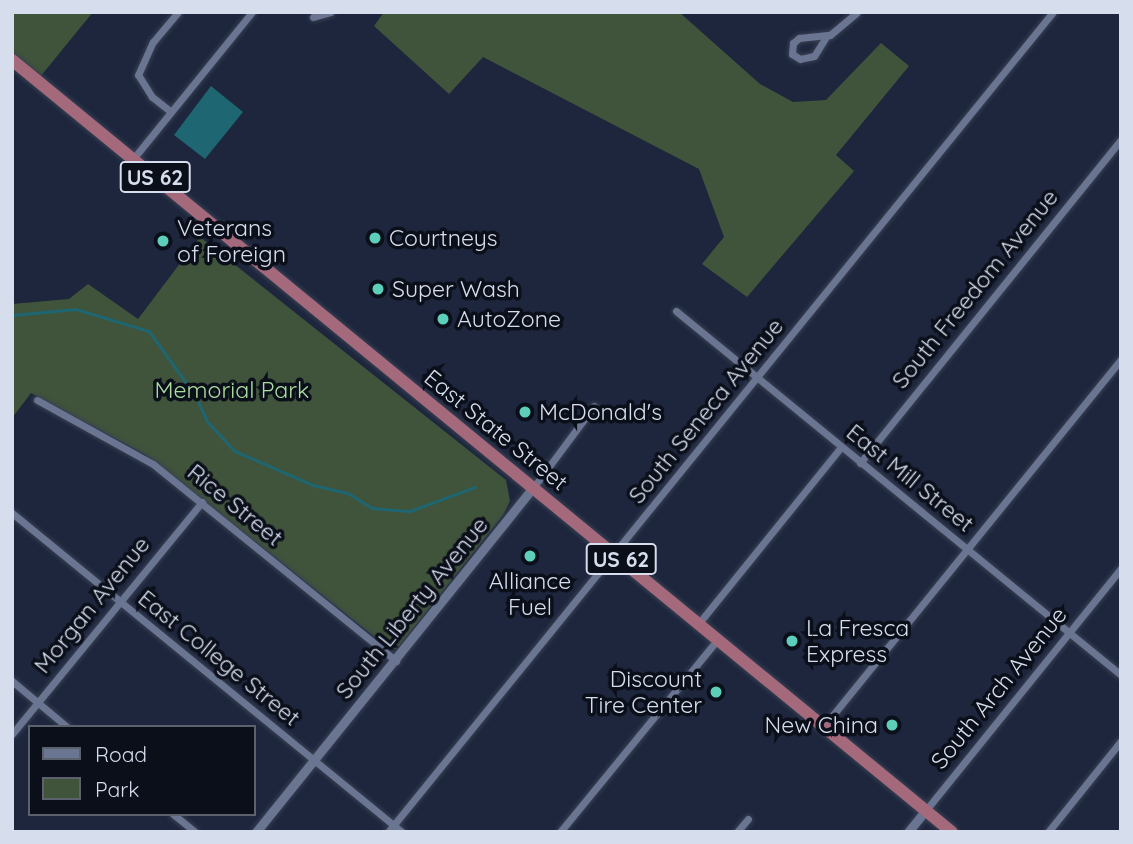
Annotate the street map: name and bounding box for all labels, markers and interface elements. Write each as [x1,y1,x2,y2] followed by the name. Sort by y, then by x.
[118,160,192,194] road number: US 62
[886,184,1064,394] street label: South Freedom Avenue
[177,214,286,268] place label: Veterans of Foreign
[389,224,497,252] place label: Courtneys
[367,230,383,246] marker: Courtneys
[155,233,171,249] marker: Veterans of Foreign
[392,275,520,303] place label: Super Wash
[370,281,386,297] marker: Super Wash
[457,305,561,333] place label: AutoZone
[435,311,451,327] marker: AutoZone
[623,313,789,509] street label: South Seneca Avenue
[419,364,573,496] street label: East State Street
[155,376,309,404] park label: Memorial Park
[539,398,662,426] place label: McDonald's
[517,404,533,420] marker: McDonald's
[841,418,979,538] street label: East Mill Street
[182,458,288,552] street label: Rice Street
[330,512,494,704] street label: South Liberty Avenue
[28,531,156,679] street label: Morgan Avenue
[584,542,658,576] road number: US 62
[522,548,538,564] marker: Alliance Fuel
[489,567,571,621] place label: Alliance Fuel
[133,584,305,732] street label: East College Street
[925,602,1073,774] street label: South Arch Avenue
[806,614,909,668] place label: La Fresca Express
[784,633,800,649] marker: La Fresca Express
[585,665,702,719] place label: Discount Tire Center
[708,684,724,700] marker: Discount Tire Center
[764,711,878,739] place label: New China
[884,717,900,733] marker: New China
[28,725,256,816] legend
[95,741,147,767] text: Road
[95,776,139,802] text: Park

